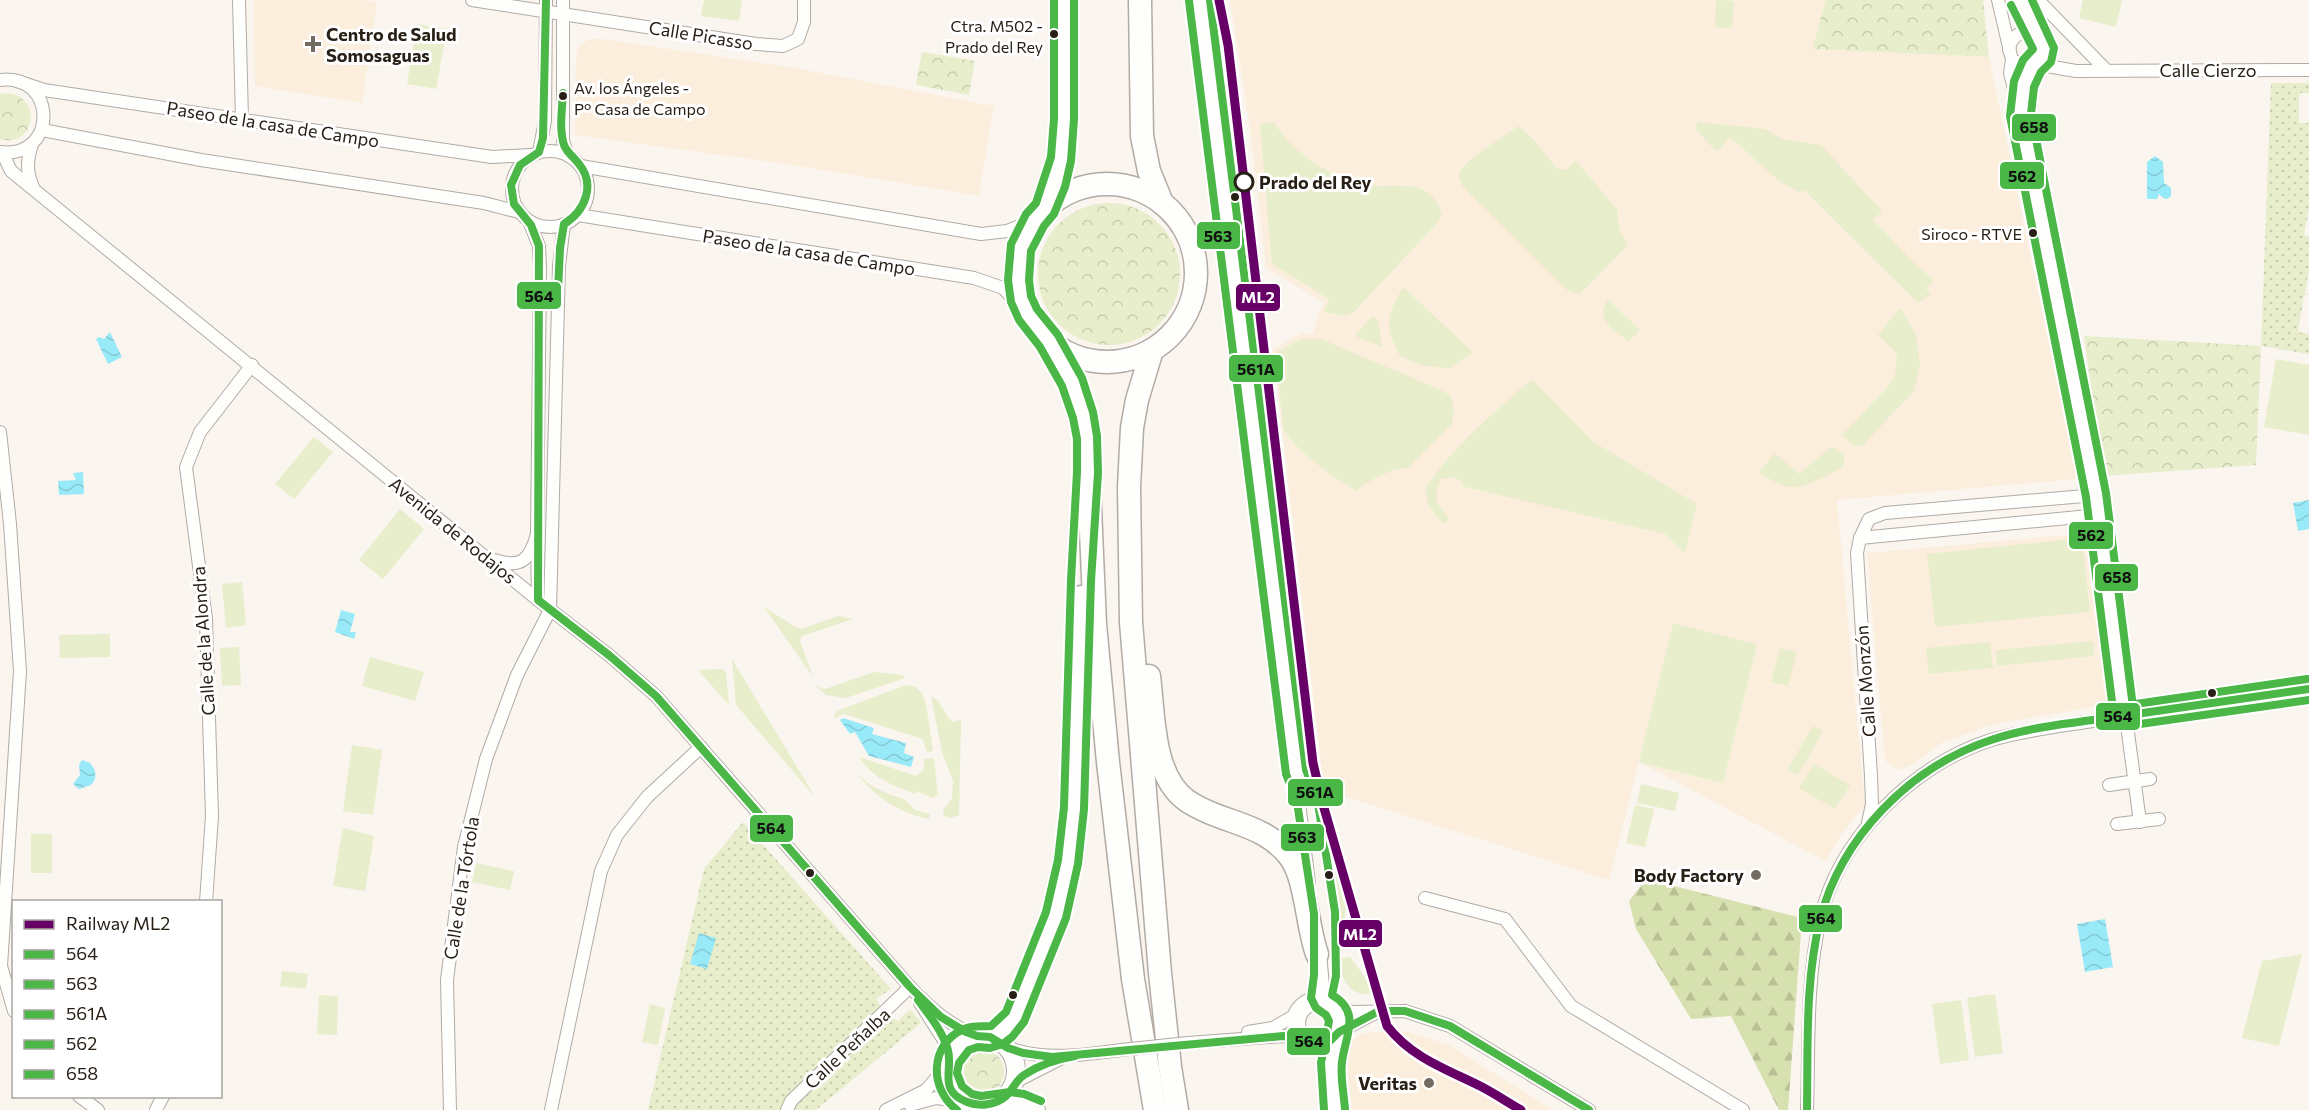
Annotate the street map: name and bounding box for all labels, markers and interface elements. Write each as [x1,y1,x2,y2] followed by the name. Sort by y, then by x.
[647,16,755,54] street label: Calle Picasso
[945,16,1043,56] place label: Ctra. M502 - Prado del Rey
[326,23,457,66] place label: Centro de Salud Somosaguas
[1048,28,1060,40] marker: Ctra. M502 - Prado del Rey
[304,35,322,53] marker: Centro de Salud Somosaguas
[2159,59,2257,81] street label: Calle Cierzo
[574,78,706,118] place label: Av. los Ángeles - Pº Casa de Campo
[557,90,569,102] marker: Av. los Ángeles - Pº Casa de Campo
[165,96,381,152] street label: Paseo de la casa de Campo
[2011,113,2057,142] line badge: 658
[2019,117,2049,136] text: 658
[1999,161,2045,190] line badge: 562
[2008,166,2036,185] text: 562
[1259,171,1371,193] place label: Prado del Rey
[1234,172,1254,192] marker: Prado del Rey
[1229,191,1241,203] unlabelled marker
[1196,221,1241,250] line badge: 563
[701,224,917,280] street label: Paseo de la casa de Campo
[1921,224,2022,243] place label: Siroco - RTVE
[1204,226,1232,245] text: 563
[2027,227,2039,239] marker: Siroco - RTVE
[516,281,562,310] line badge: 564
[1235,283,1281,312] line badge: ML2
[524,286,554,305] text: 564
[1241,287,1275,306] text: ML2
[1228,354,1284,383] line badge: 561A
[1237,359,1275,378] text: 561A
[385,472,521,588] street label: Avenida de Rodajos
[2068,521,2114,550] line badge: 562
[2077,525,2105,544] text: 562
[2094,563,2139,592] line badge: 658
[187,566,219,716] street label: Calle de la Alondra
[2102,567,2132,586] text: 658
[1850,624,1880,738] street label: Calle Monzón
[2206,687,2218,699] unlabelled marker
[2095,702,2141,731] line badge: 564
[2103,706,2133,725] text: 564
[1287,778,1344,807] line badge: 561A
[1296,782,1334,801] text: 561A
[749,814,794,843] line badge: 564
[439,815,483,961] street label: Calle de la Tórtola
[756,818,786,837] text: 564
[1280,823,1325,852] line badge: 563
[1288,827,1316,846] text: 563
[1634,864,1744,886] place label: Body Factory
[804,867,816,879] unlabelled marker
[1749,868,1763,882] marker: Body Factory
[1323,869,1335,881] unlabelled marker
[12,900,222,1098] legend
[1798,904,1843,933] line badge: 564
[1806,908,1836,927] text: 564
[66,912,170,934] text: Railway ML2
[1338,919,1383,948] line badge: ML2
[1343,924,1377,943] text: ML2
[66,942,98,964] text: 564
[66,972,98,994] text: 563
[1007,989,1019,1001] unlabelled marker
[66,1002,107,1024] text: 561A
[800,1003,894,1093] street label: Calle Peñalba
[1286,1027,1331,1056] line badge: 564
[1294,1031,1324,1050] text: 564
[66,1032,97,1054] text: 562
[66,1062,98,1084] text: 658
[1358,1072,1417,1094] place label: Veritas
[1422,1076,1436,1090] marker: Veritas

